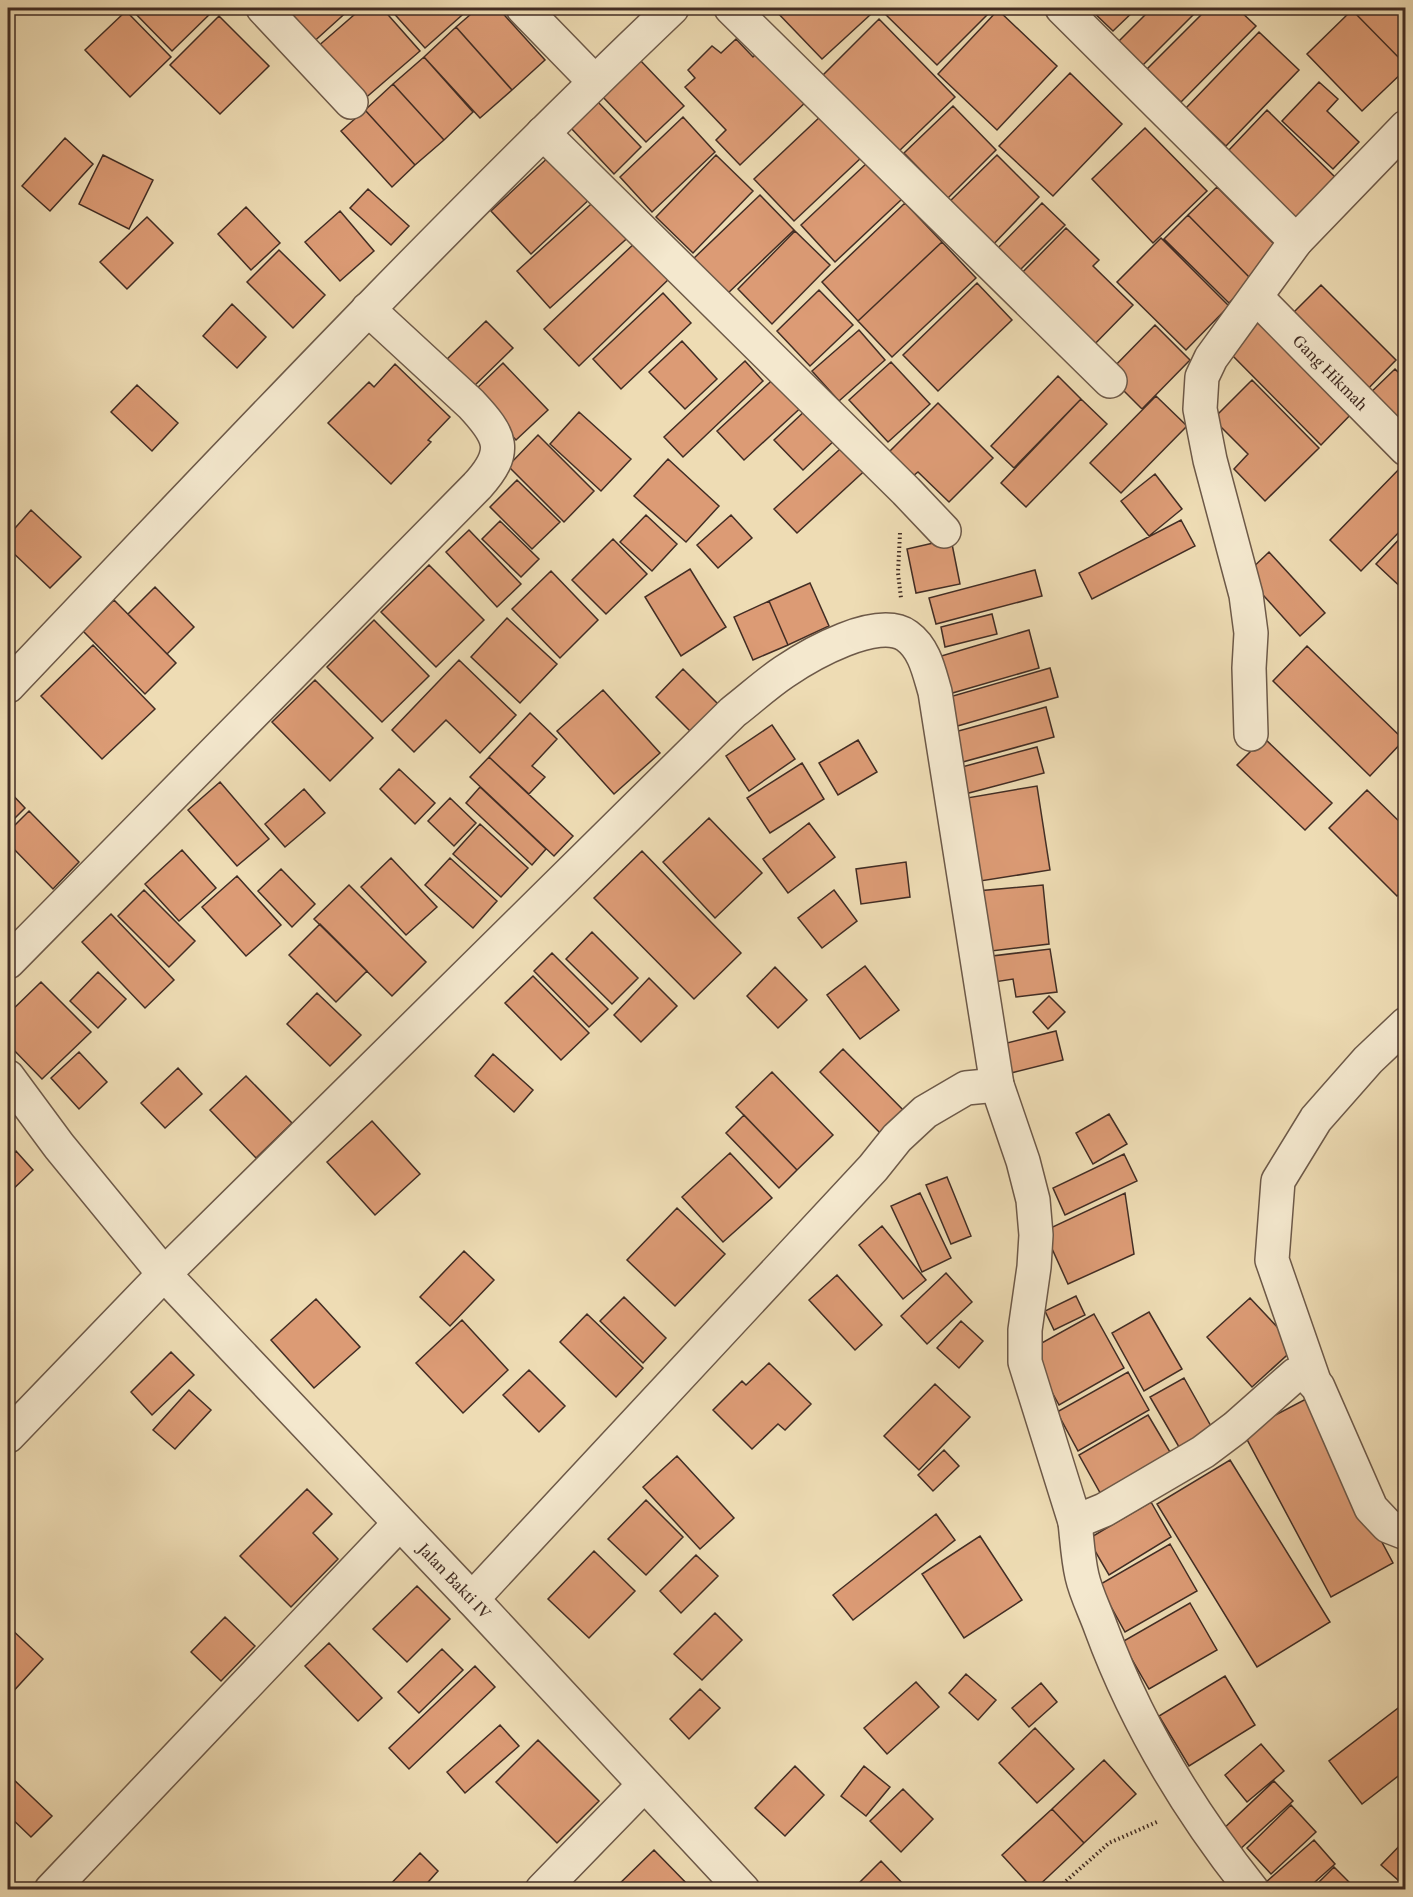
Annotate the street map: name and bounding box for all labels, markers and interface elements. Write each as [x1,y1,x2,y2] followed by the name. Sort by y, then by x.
[1289,331,1372,415] street label: Gang Hikmah
[413,1538,495,1623] street label: Jalan Bakti IV

